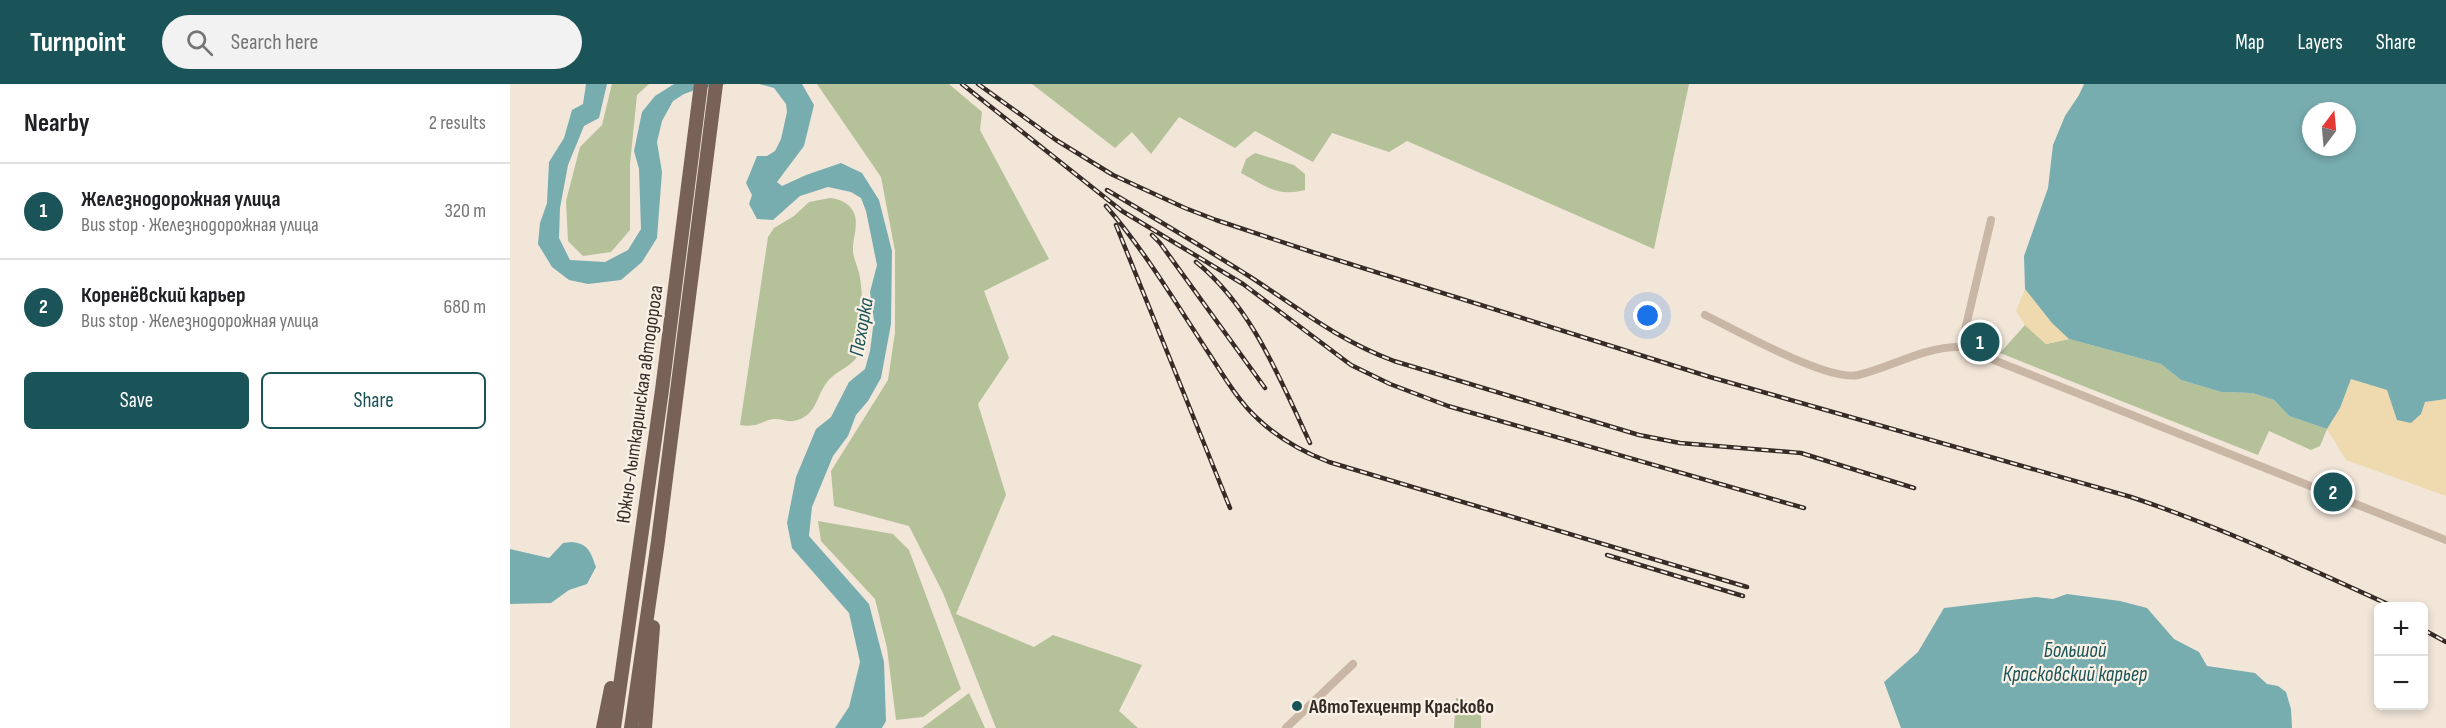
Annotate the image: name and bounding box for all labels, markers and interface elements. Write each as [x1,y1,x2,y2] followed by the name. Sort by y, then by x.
[162,15,582,69] search box
[30,26,126,59] text: Turnpoint
[183,26,216,59] icon: search
[231,29,318,56] text: Search here
[2235,30,2264,55] text: Map
[2297,30,2343,55] text: Layers
[2376,30,2416,55] text: Share
[2302,102,2356,156] north arrow
[24,108,90,139] text: Nearby
[429,111,486,135] text: 2 results
[81,186,280,213] text: Железнодорожная улица
[40,199,47,223] text: 1
[444,199,486,223] text: 320 m
[81,213,319,237] text: Bus stop · Железнодорожная улица
[81,282,245,309] text: Коренёвский карьер
[611,284,669,525] street label: Южно-Лыткаринская автодорога
[39,295,48,319] text: 2
[444,295,486,319] text: 680 m
[844,295,879,358] water label: Пехорка
[1633,301,1662,330] your location
[81,309,319,333] text: Bus stop · Железнодорожная улица
[1960,320,2000,364] pin: 1
[24,372,249,429] button: Save
[261,372,486,429] button: Share
[2314,470,2352,514] pin: 2
[2374,602,2428,710] map controls
[2374,602,2428,656] button: +
[2003,638,2148,687] water label: Большой Красковский карьер
[2374,656,2428,710] button: −
[1308,695,1494,719] place label: АвтоТехцентр Красково
[1290,699,1304,713] marker: АвтоТехцентр Красково

